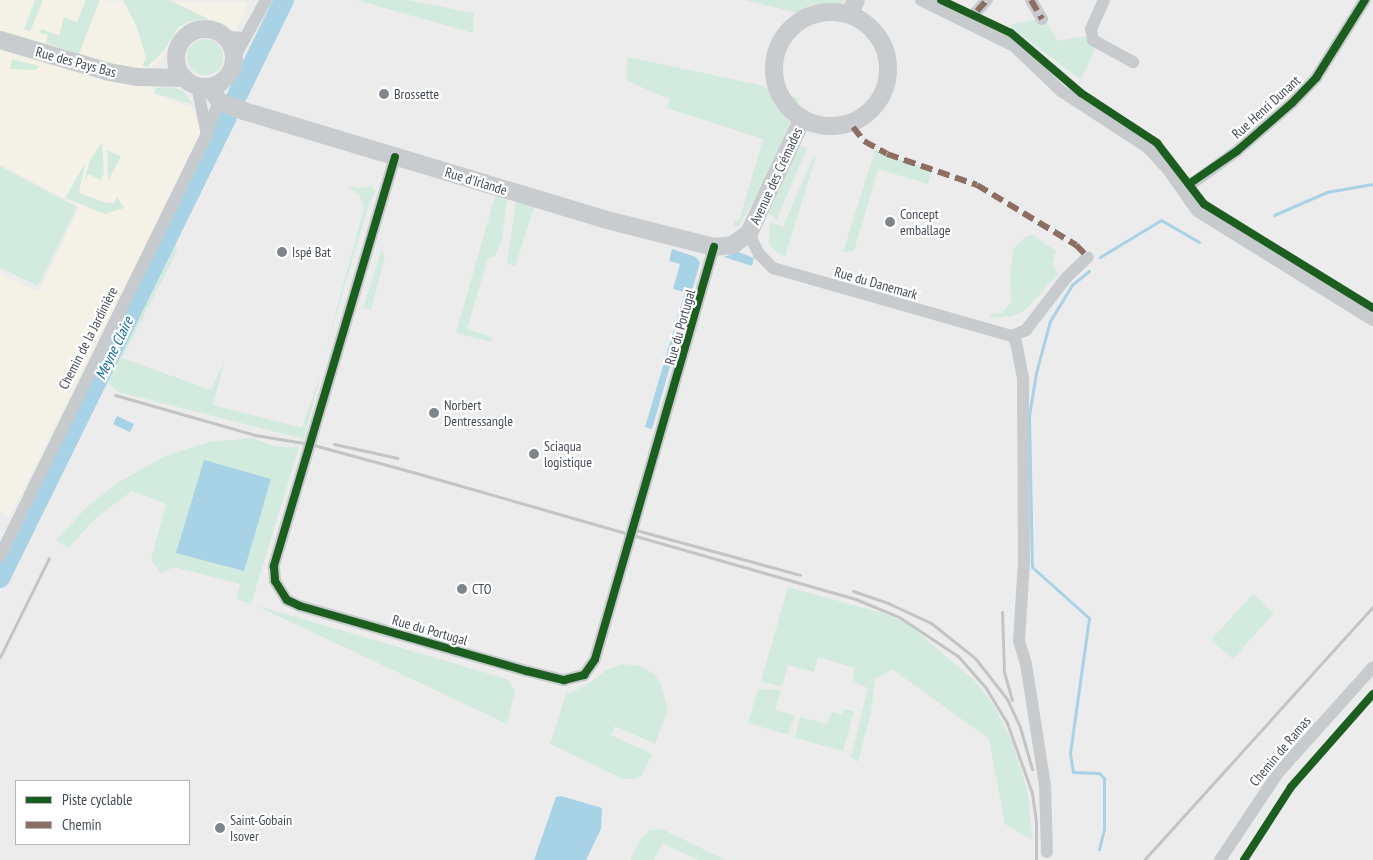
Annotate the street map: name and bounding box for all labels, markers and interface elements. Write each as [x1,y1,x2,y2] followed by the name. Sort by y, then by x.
[34,43,118,81] street label: Rue des Pays Bas
[1228,72,1304,142] street label: Rue Henri Dunant
[394,86,439,102] place label: Brossette
[378,88,390,100] marker: Brossette
[746,125,806,227] street label: Avenue des Crémades
[443,164,509,198] street label: Rue d'Irlande
[900,206,951,238] place label: Concept emballage
[884,216,896,228] marker: Concept emballage
[292,244,331,260] place label: Ispé Bat
[276,246,288,258] marker: Ispé Bat
[833,263,919,303] street label: Rue du Danemark
[55,284,121,392] street label: Chemin de la Jardinière
[661,287,699,367] street label: Rue du Portugal
[91,314,137,382] water label: Meyne Claire
[444,397,513,430] place label: Norbert Dentressangle
[428,407,440,419] marker: Norbert Dentressangle
[544,438,592,471] place label: Sciaqua logistique
[528,448,540,460] marker: Sciaqua logistique
[472,581,491,597] place label: CTO
[456,583,468,595] marker: CTO
[390,611,470,649] street label: Rue du Portugal
[1246,713,1314,789] street label: Chemin de Ramas
[15,780,190,845] legend
[62,790,132,809] text: Piste cyclable
[230,812,292,844] place label: Saint-Gobain Isover
[62,815,101,834] text: Chemin
[214,822,226,834] marker: Saint-Gobain Isover

